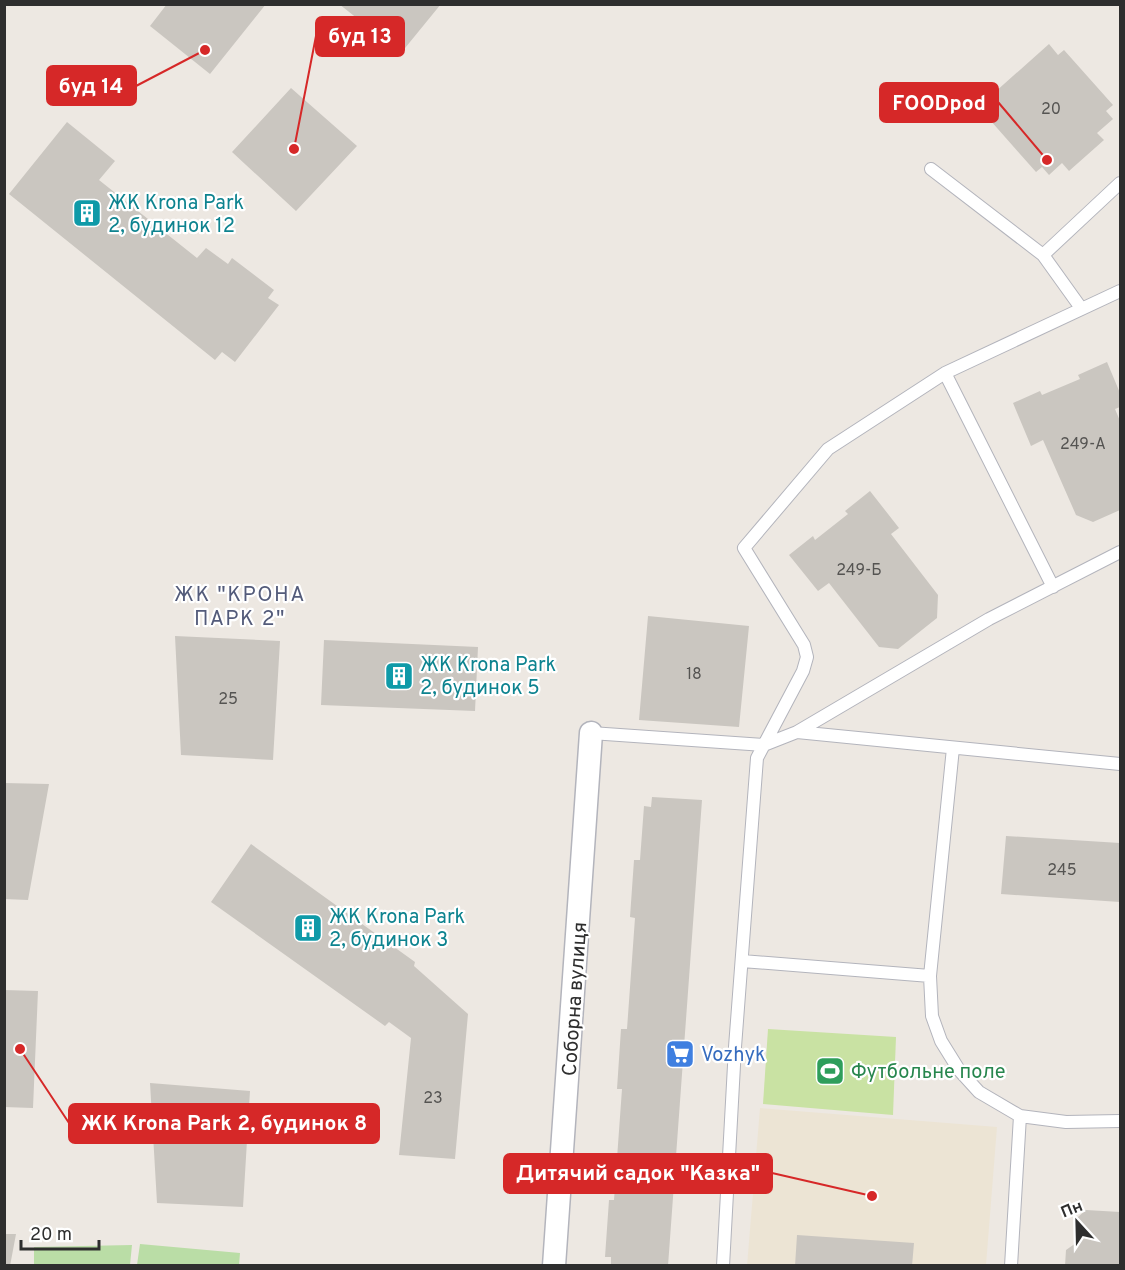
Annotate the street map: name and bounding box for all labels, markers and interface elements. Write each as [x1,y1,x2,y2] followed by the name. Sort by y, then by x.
[316,17,404,56] callout: буд 13
[328,24,392,51] text: буд 13
[47,66,136,105] callout: буд 14
[59,74,123,101] text: буд 14
[880,83,998,122] callout: FOODpod
[892,91,986,118] text: FOODpod
[1041,100,1061,120] house number: 20
[108,191,244,240] place label: ЖК Krona Park 2, будинок 12
[71,197,103,229] building icon: ЖК Krona Park 2, будинок 12
[1060,435,1106,455] house number: 249-А
[836,561,882,581] house number: 249-Б
[174,582,306,633] district label: ЖК "КРОНА ПАРК 2"
[420,653,556,702] place label: ЖК Krona Park 2, будинок 5
[383,660,415,692] building icon: ЖК Krona Park 2, будинок 5
[686,665,702,685] house number: 18
[218,690,238,710] house number: 25
[1047,861,1077,881] house number: 245
[329,905,465,954] place label: ЖК Krona Park 2, будинок 3
[292,912,324,944] building icon: ЖК Krona Park 2, будинок 3
[558,921,594,1077] street label: Соборна вулиця
[664,1038,696,1070] supermarket icon: Vozhyk
[701,1043,766,1069] place label: Vozhyk
[814,1055,846,1087] sports icon: Футбольне поле
[851,1060,1006,1086] place label: Футбольне поле
[423,1089,443,1109] house number: 23
[69,1104,379,1143] callout: ЖК Krona Park 2, будинок 8
[81,1111,367,1138] text: ЖК Krona Park 2, будинок 8
[504,1154,772,1193] callout: Дитячий садок "Казка"
[516,1161,760,1188] text: Дитячий садок "Казка"
[1047,1192,1107,1252] north arrow
[1058,1197,1086,1223] text: Пн
[21,1213,99,1251] scale bar
[30,1224,72,1247] text: 20 m

